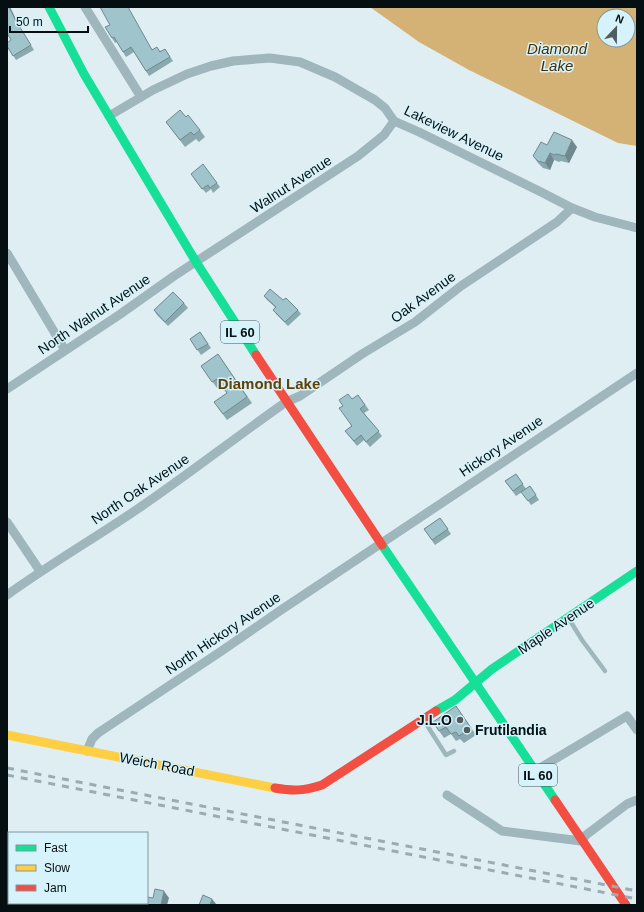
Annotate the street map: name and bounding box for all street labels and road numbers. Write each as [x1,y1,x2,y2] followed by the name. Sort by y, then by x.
[402,102,507,164] street label: Lakeview Avenue
[247,152,335,216] street label: Walnut Avenue
[388,268,459,326] street label: Oak Avenue
[35,270,153,357] street label: North Walnut Avenue
[221,321,259,343] road number: IL 60
[456,412,546,480] street label: Hickory Avenue
[88,450,192,528] street label: North Oak Avenue
[163,588,284,677] street label: North Hickory Avenue
[515,595,597,657] street label: Maple Avenue
[118,749,196,779] street label: Weich Road
[519,764,557,786] road number: IL 60

